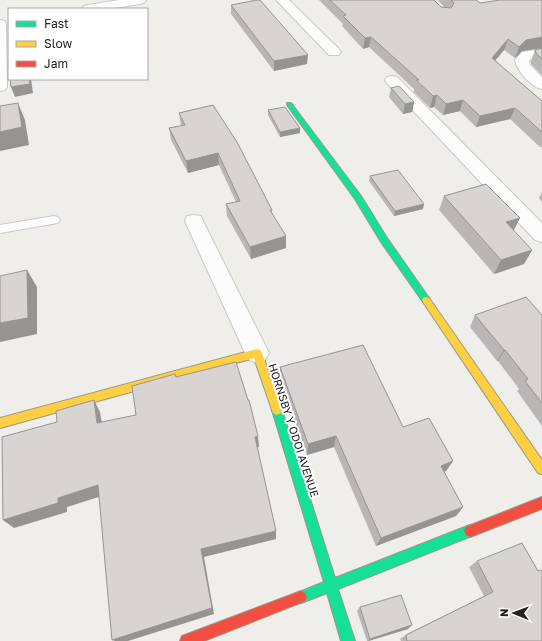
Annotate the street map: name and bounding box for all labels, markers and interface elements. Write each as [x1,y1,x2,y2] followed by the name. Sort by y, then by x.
[8,8,148,80] legend
[44,16,69,31] text: Fast
[44,36,72,51] text: Slow
[44,56,68,71] text: Jam
[266,362,322,499] street label: HORNSBY Y ODOI AVENUE
[494,593,534,633] north arrow
[497,609,510,617] text: N

